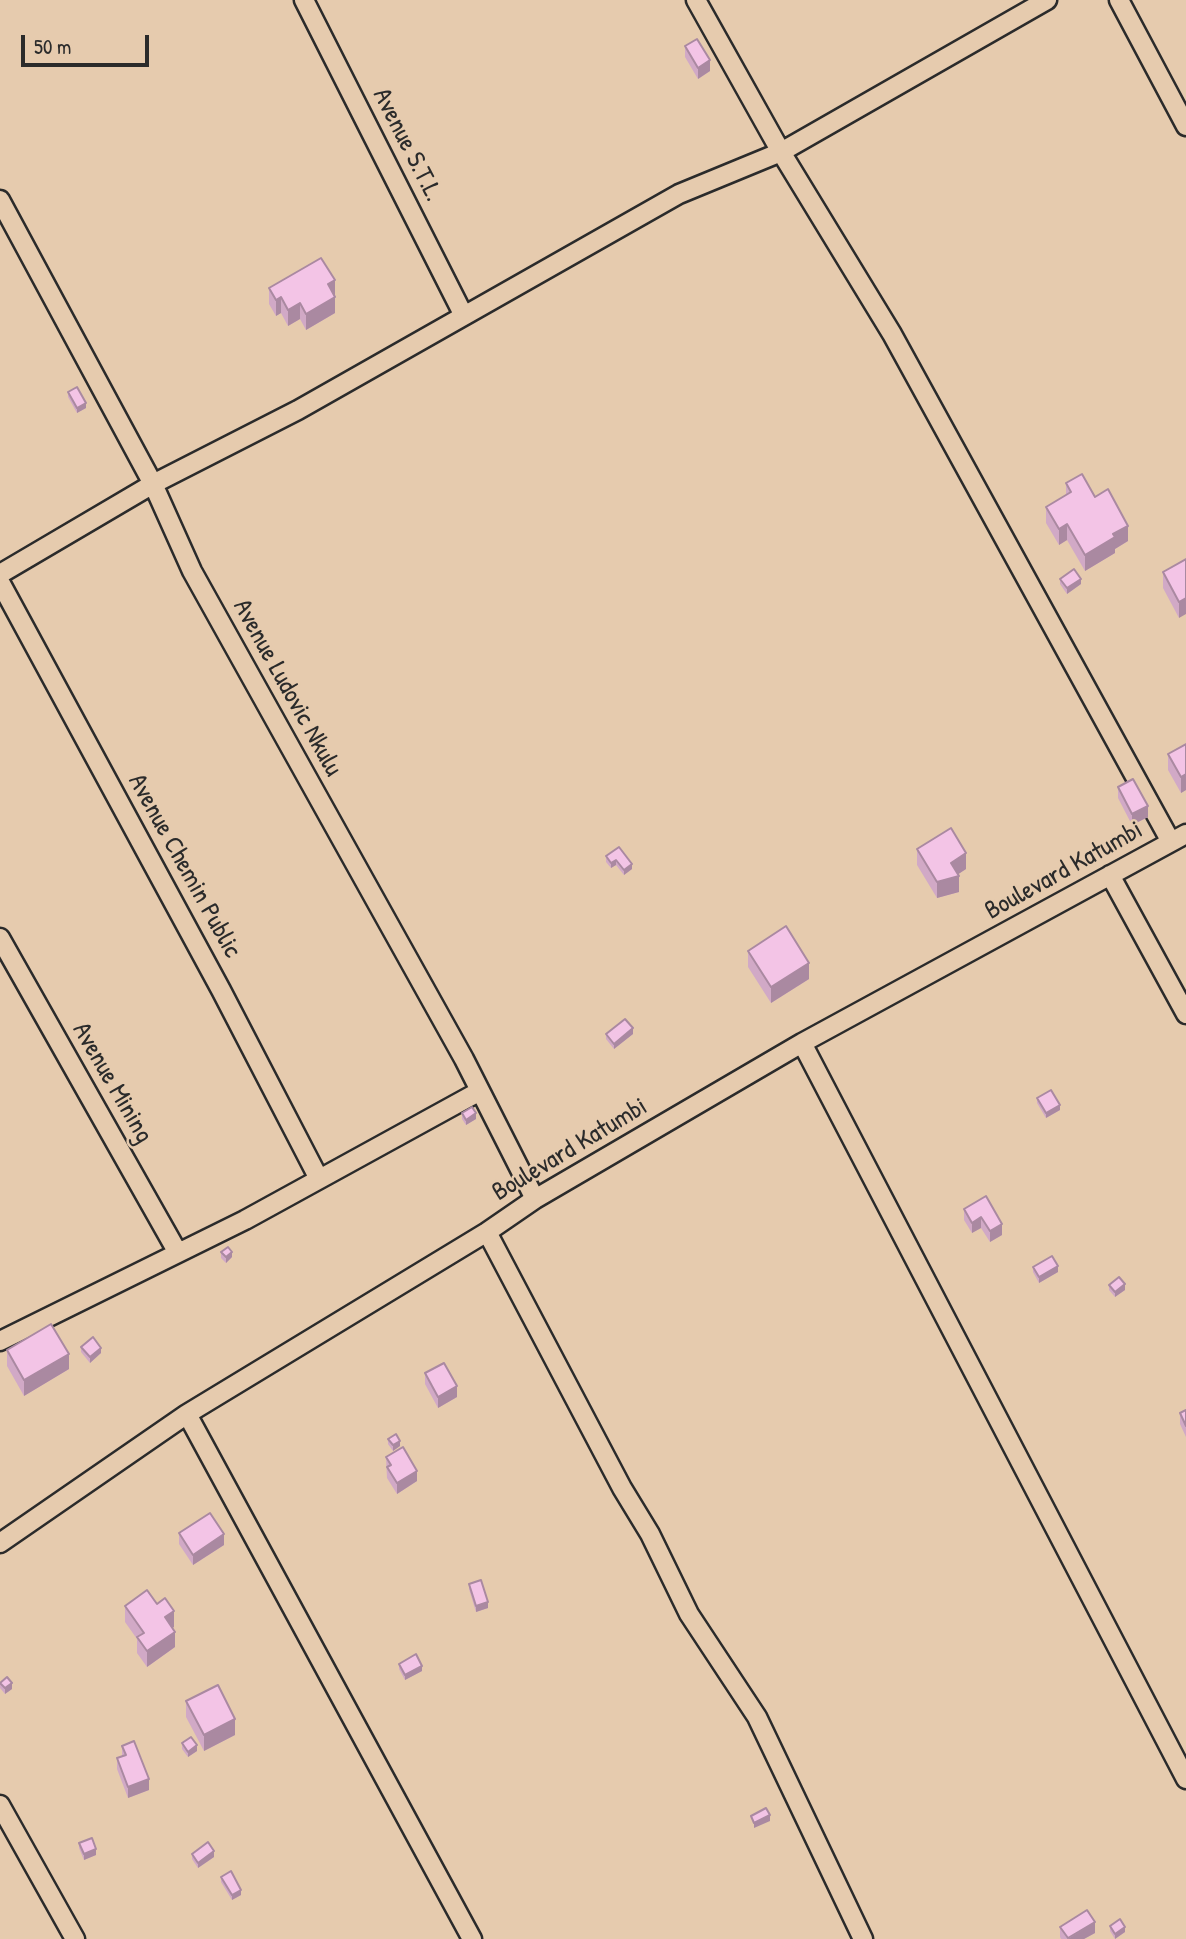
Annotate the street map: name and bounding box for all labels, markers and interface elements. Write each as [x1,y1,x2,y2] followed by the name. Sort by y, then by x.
[24,21,152,65] scale bar
[34,32,71,61] text: 50 m
[365,83,449,207] street label: Avenue S.T.L.
[226,594,348,782] street label: Avenue Ludovic Nkulu
[121,769,247,963] street label: Avenue Chemin Public
[980,815,1148,927] street label: Boulevard Katumbi
[65,1017,159,1149] street label: Avenue Mining
[487,1091,653,1209] street label: Boulevard Katumbi

